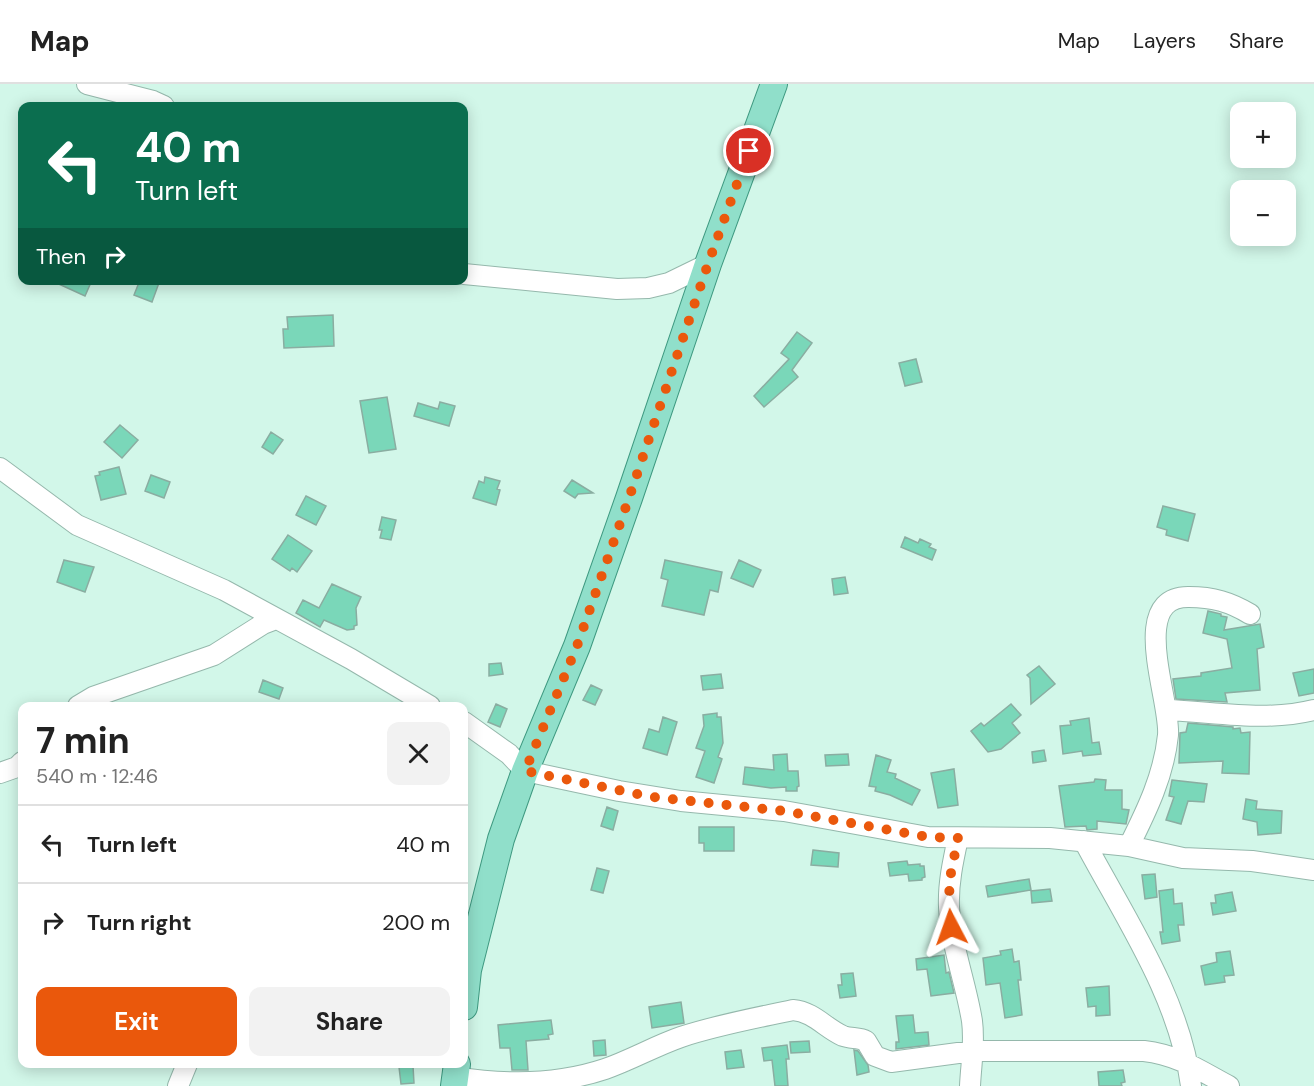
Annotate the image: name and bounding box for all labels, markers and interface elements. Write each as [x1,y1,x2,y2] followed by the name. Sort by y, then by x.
[30,23,90,60] text: Map
[1058,27,1100,55] text: Map
[1133,27,1196,55] text: Layers
[1229,27,1284,55] text: Share
[1230,102,1296,246] map controls
[1230,102,1296,168] button: +
[135,120,241,175] text: 40 m
[723,125,774,176] pin
[36,126,114,204] icon: left
[732,134,765,167] icon: arrive
[135,173,238,208] text: Turn left
[1230,180,1296,246] button: −
[98,240,131,273] icon: right
[36,242,86,271] text: Then
[36,717,130,764] text: 7 min
[387,722,450,785] button: close
[36,763,158,789] text: 540 m · 12:46
[36,828,69,861] icon: left
[87,830,177,859] text: Turn left
[396,830,450,859] text: 40 m
[919,895,983,959] position arrow
[36,906,69,939] icon: right
[87,908,192,937] text: Turn right
[382,908,450,937] text: 200 m
[36,987,237,1056] button: Exit
[249,987,450,1056] button: Share

